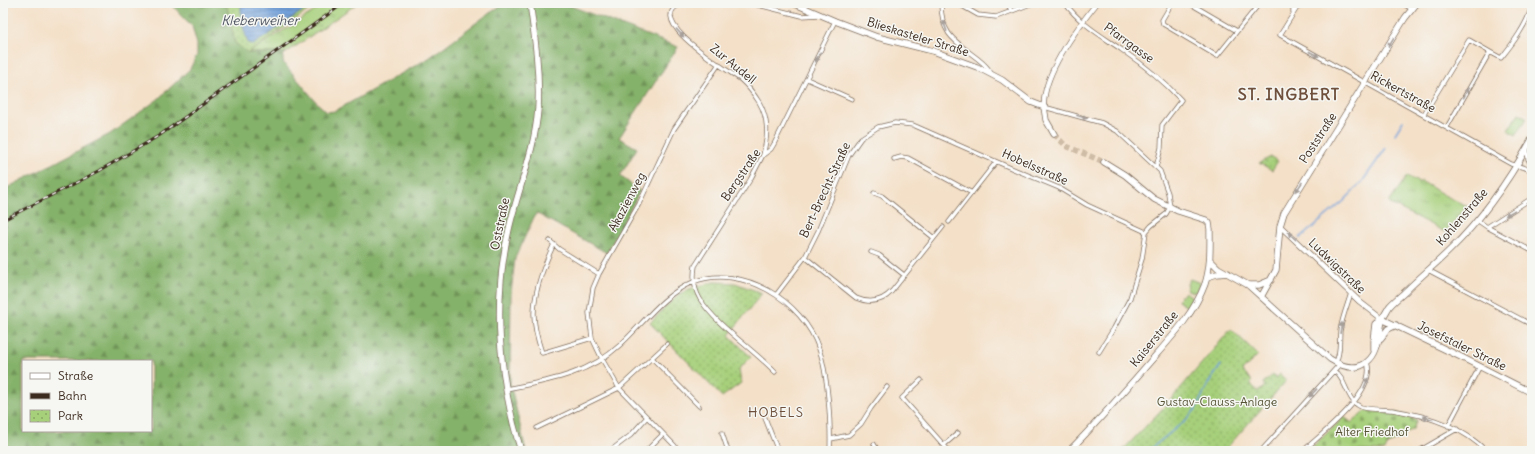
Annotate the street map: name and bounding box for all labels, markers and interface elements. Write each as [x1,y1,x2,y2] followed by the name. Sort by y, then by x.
[221,12,300,29] water label: Kleberweiher
[865,14,971,59] street label: Blieskasteler Straße
[942,19,948,31] one-way arrow
[1101,19,1157,66] street label: Pfarrgasse
[675,28,685,38] one-way arrow
[1387,36,1394,48] one-way arrow
[707,41,759,87] street label: Zur Audell
[815,51,821,62] one-way arrow
[1308,51,1320,57] one-way arrow
[1368,68,1438,116] street label: Rickertstraße
[1238,84,1340,104] district label: ST. INGBERT
[1463,87,1469,99] one-way arrow
[1296,110,1339,166] street label: Poststraße
[1076,114,1088,120] one-way arrow
[796,140,853,240] street label: Bert-Brecht-Straße
[1000,145,1071,188] street label: Hobelsstraße
[718,146,764,204] street label: Bergstraße
[605,170,648,234] street label: Akazienweg
[1295,182,1303,192] one-way arrow
[1433,185,1491,248] street label: Kohlenstraße
[487,196,512,251] street label: Oststraße
[1504,209,1515,216] one-way arrow
[1287,232,1297,241] one-way arrow
[1306,235,1369,297] street label: Ludwigstraße
[1126,308,1181,370] street label: Kaiserstraße
[1415,318,1509,374] street label: Josefstaler Straße
[1338,322,1344,334] one-way arrow
[22,360,152,432] legend
[58,368,93,383] text: Straße
[1363,377,1369,389] one-way arrow
[58,388,87,403] text: Bahn
[1309,389,1318,398] one-way arrow
[1157,394,1277,409] park label: Gustav-Clauss-Anlage
[748,404,804,421] district label: HOBELS
[58,408,83,423] text: Park
[1422,415,1434,421] one-way arrow
[1335,424,1410,439] park label: Alter Friedhof

